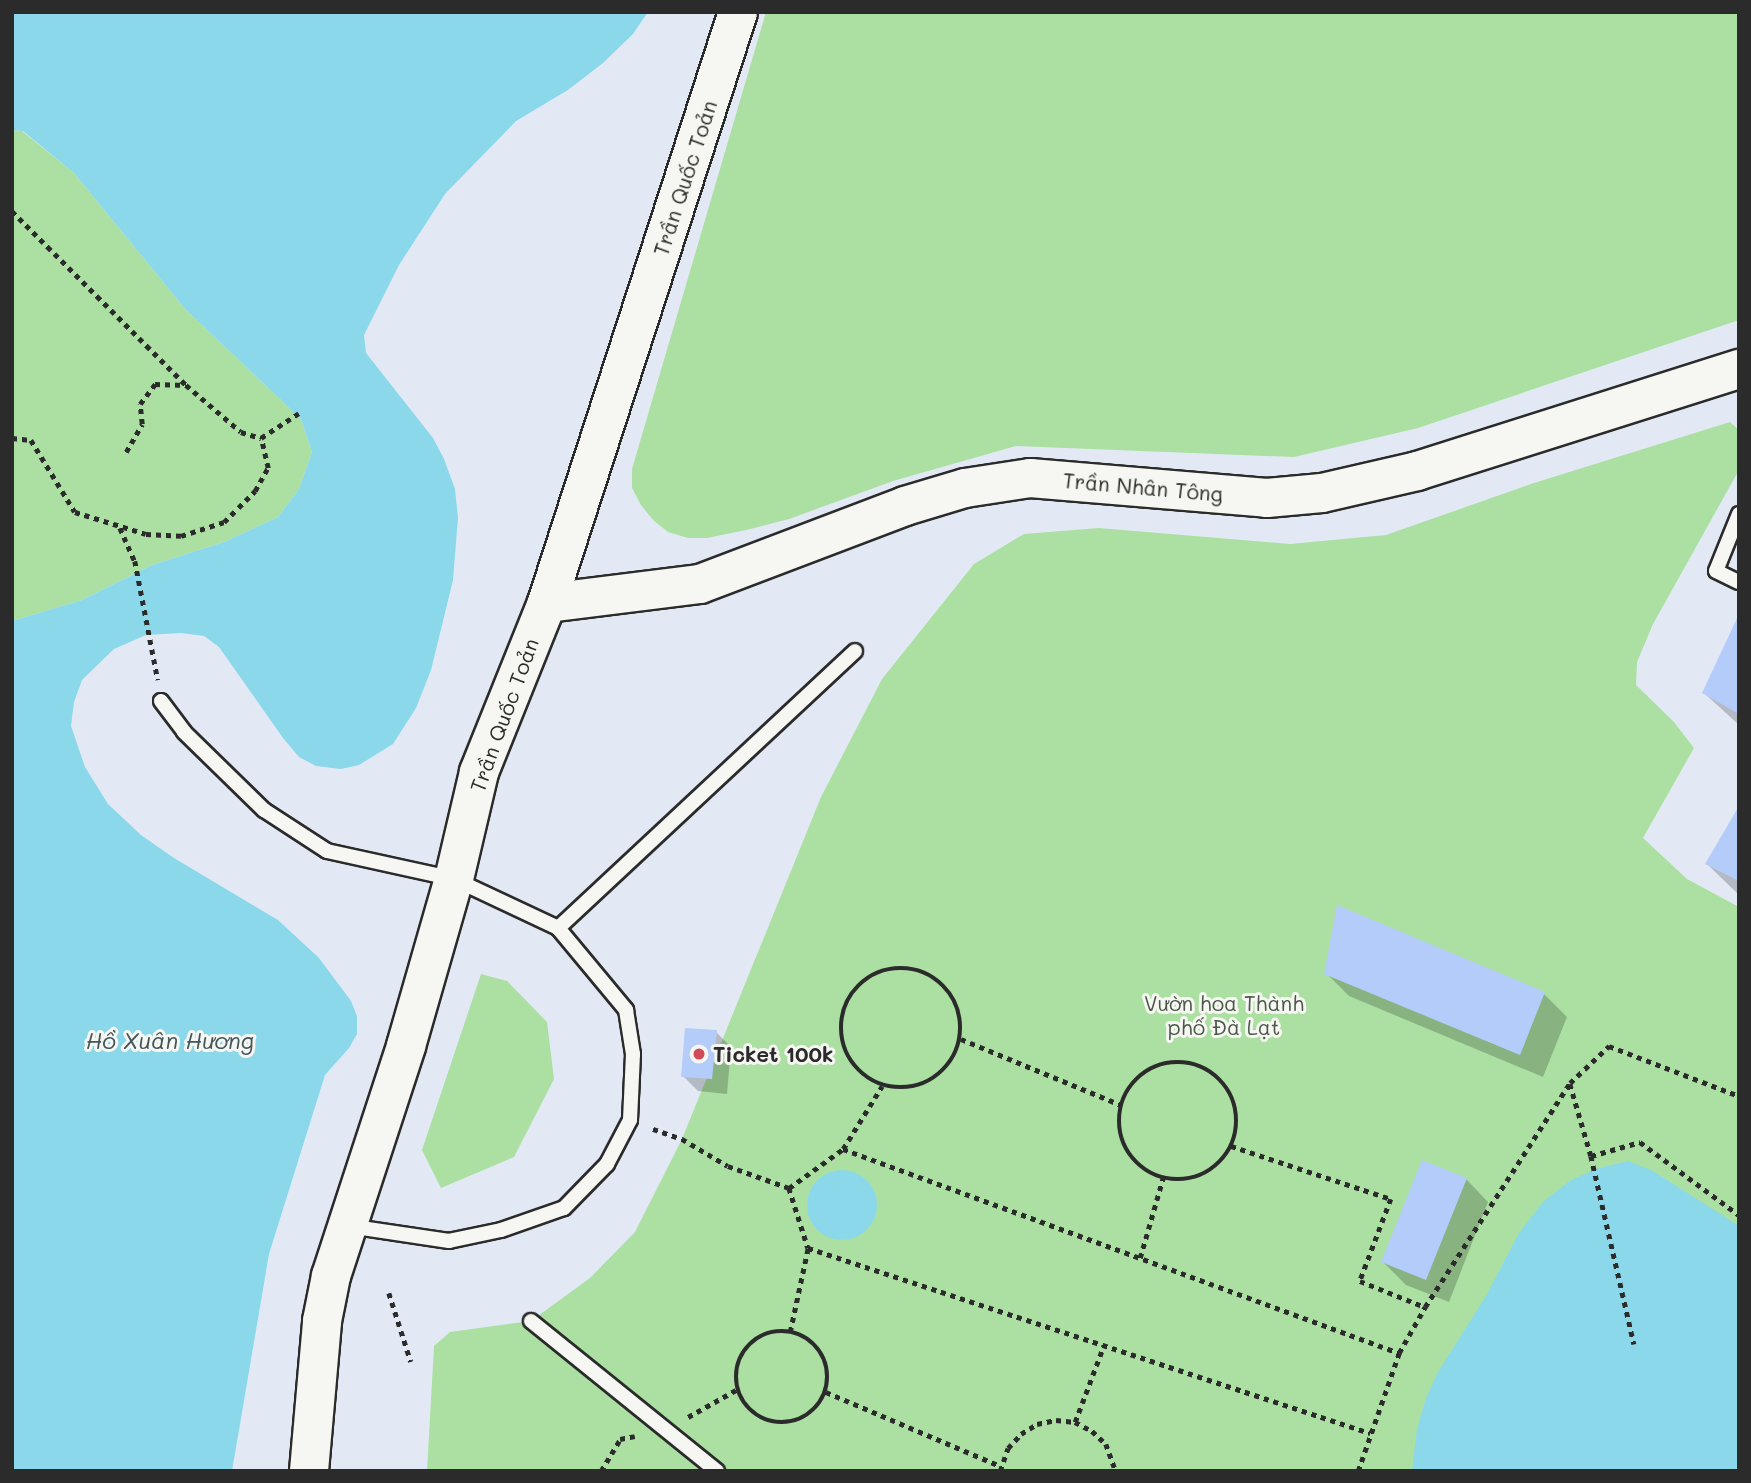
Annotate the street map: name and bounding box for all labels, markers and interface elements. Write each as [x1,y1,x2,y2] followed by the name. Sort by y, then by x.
[648,97,722,259] street label: Trần Quốc Toản
[1062,467,1224,507] street label: Trần Nhân Tông
[464,635,544,795] street label: Trần Quốc Toản
[1144,990,1304,1040] park label: Vườn hoa Thành phố Đà Lạt
[86,1026,254,1054] water label: Hồ Xuân Hương
[713,1041,833,1067] place label: Ticket 100k
[691,1046,707,1062] marker: Ticket 100k

